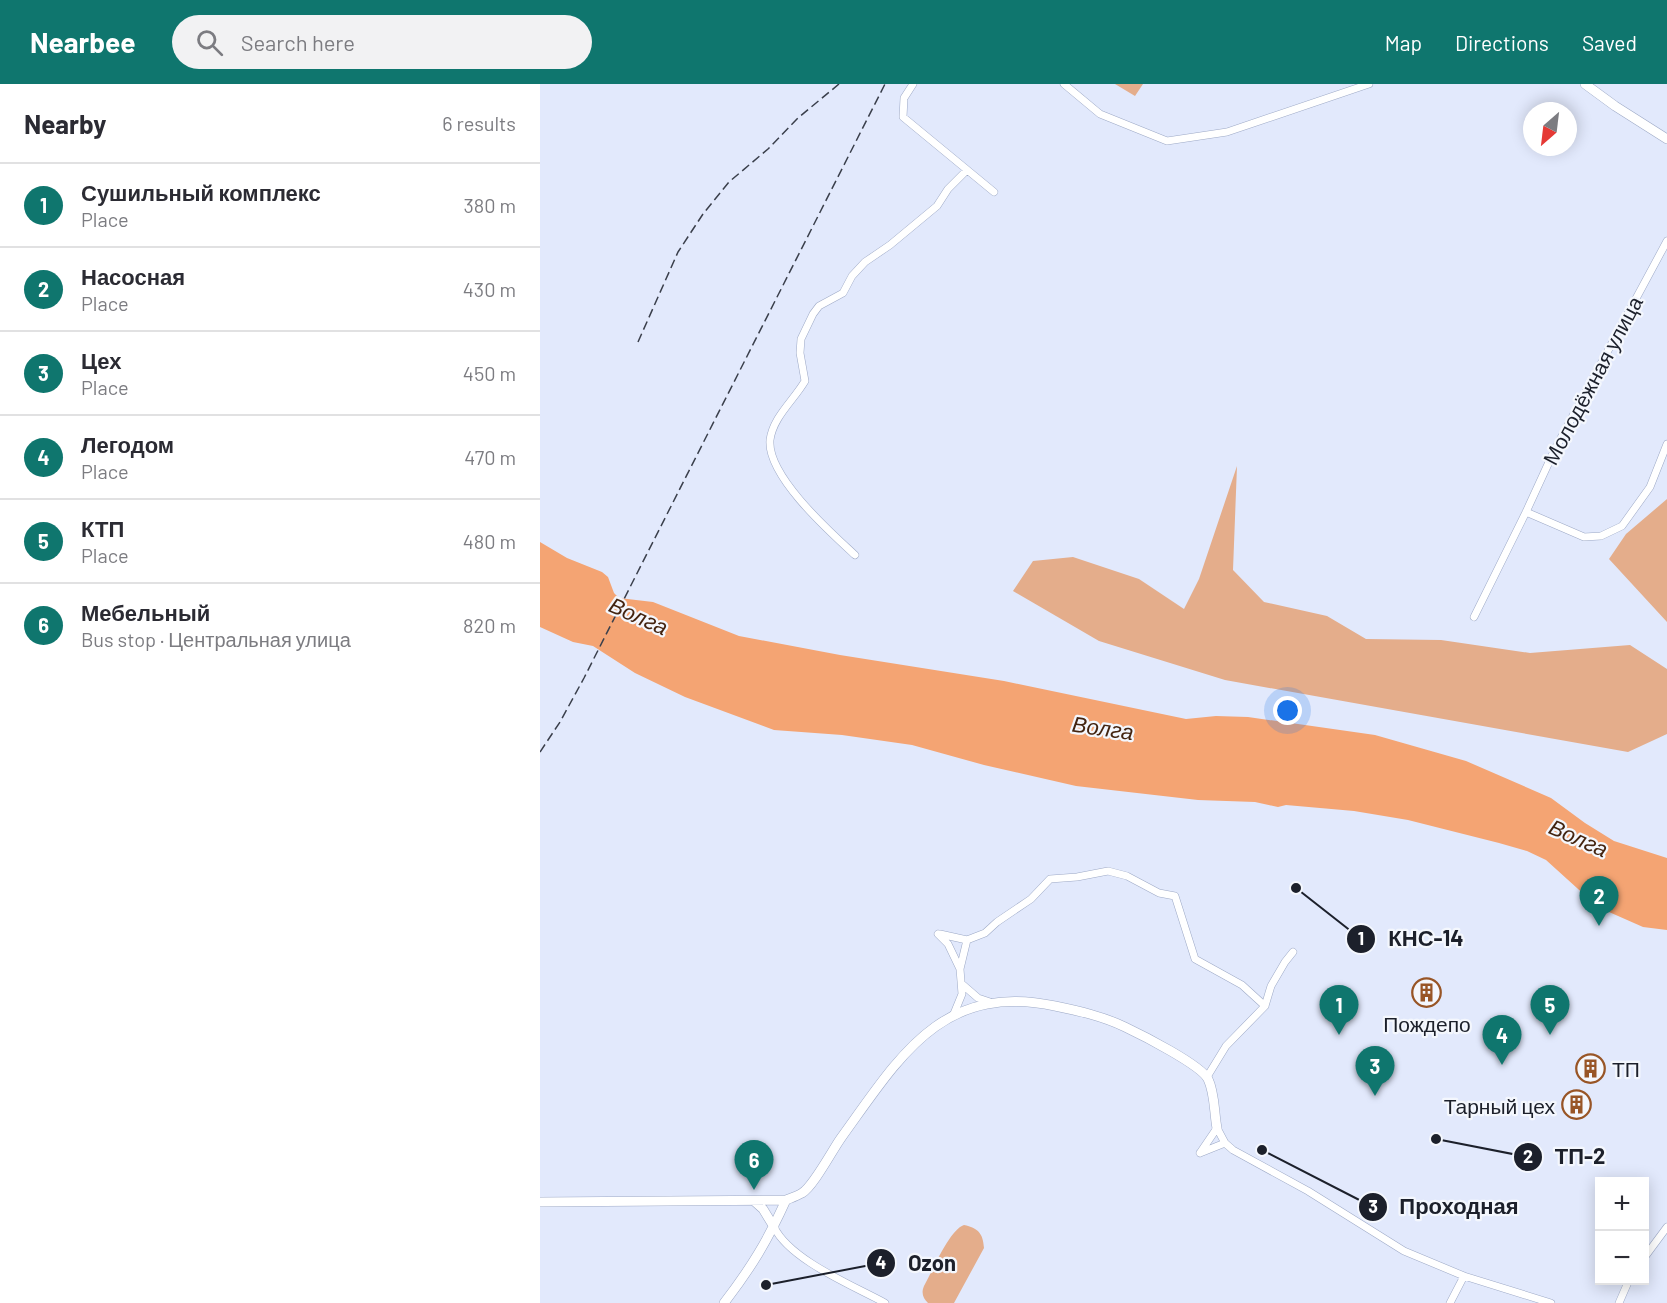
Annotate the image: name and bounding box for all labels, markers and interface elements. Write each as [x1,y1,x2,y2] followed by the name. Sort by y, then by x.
[172,15,592,69] search box
[30,25,136,59] text: Nearbee
[193,26,226,59] icon: search
[241,29,355,55] text: Search here
[1385,30,1422,55] text: Map
[1455,30,1549,55] text: Directions
[1582,30,1637,55] text: Saved
[1523,102,1577,156] north arrow
[24,108,106,139] text: Nearby
[442,111,516,135] text: 6 results
[81,179,321,205] text: Сушильный комплекс
[40,193,47,217] text: 1
[463,193,516,217] text: 380 m
[81,207,129,231] text: Place
[81,263,185,289] text: Насосная
[38,277,49,301] text: 2
[463,277,516,301] text: 430 m
[81,291,129,315] text: Place
[1537,291,1647,469] street label: Молодёжная улица
[81,347,122,373] text: Цех
[38,361,49,385] text: 3
[463,361,516,385] text: 450 m
[81,375,129,399] text: Place
[81,431,174,457] text: Легодом
[37,445,50,469] text: 4
[464,445,516,469] text: 470 m
[81,459,129,483] text: Place
[81,515,124,541] text: КТП
[38,529,49,553] text: 5
[463,529,516,553] text: 480 m
[81,543,129,567] text: Place
[606,591,672,639] water label: Волга
[81,599,210,625] text: Мебельный
[38,613,49,637] text: 6
[463,613,516,637] text: 820 m
[81,627,351,651] text: Bus stop · Центральная улица
[1273,696,1302,725] your location
[1071,710,1135,744] water label: Волга
[1546,813,1612,861] water label: Волга
[1580,876,1618,926] pin: 2
[1346,919,1476,959] callout: КНС-14
[1388,924,1464,950] text: КНС-14
[1358,927,1364,949] text: 1
[1411,976,1443,1008] building icon: Пождепо
[1320,986,1358,1035] pin: 1
[1530,986,1570,1035] pin: 5
[1383,1011,1471,1036] place label: Пождепо
[1482,1016,1522,1065] pin: 4
[1356,1046,1394,1096] pin: 3
[1575,1052,1607,1084] building icon: ТП
[1612,1056,1640,1081] place label: ТП
[1560,1089,1592,1121] building icon: Тарный цех
[1444,1093,1555,1118] place label: Тарный цех
[1513,1137,1617,1177] callout: ТП-2
[734,1140,774,1190] pin: 6
[1555,1142,1605,1168] text: ТП-2
[1523,1145,1533,1167] text: 2
[1595,1177,1649,1285] map controls
[1595,1177,1649,1231] button: +
[1358,1187,1531,1227] callout: Проходная
[1399,1192,1519,1219] text: Проходная
[1368,1195,1378,1217] text: 3
[1595,1231,1649,1285] button: −
[866,1243,968,1283] callout: Ozon
[908,1249,956,1275] text: Ozon
[876,1251,887,1273] text: 4

